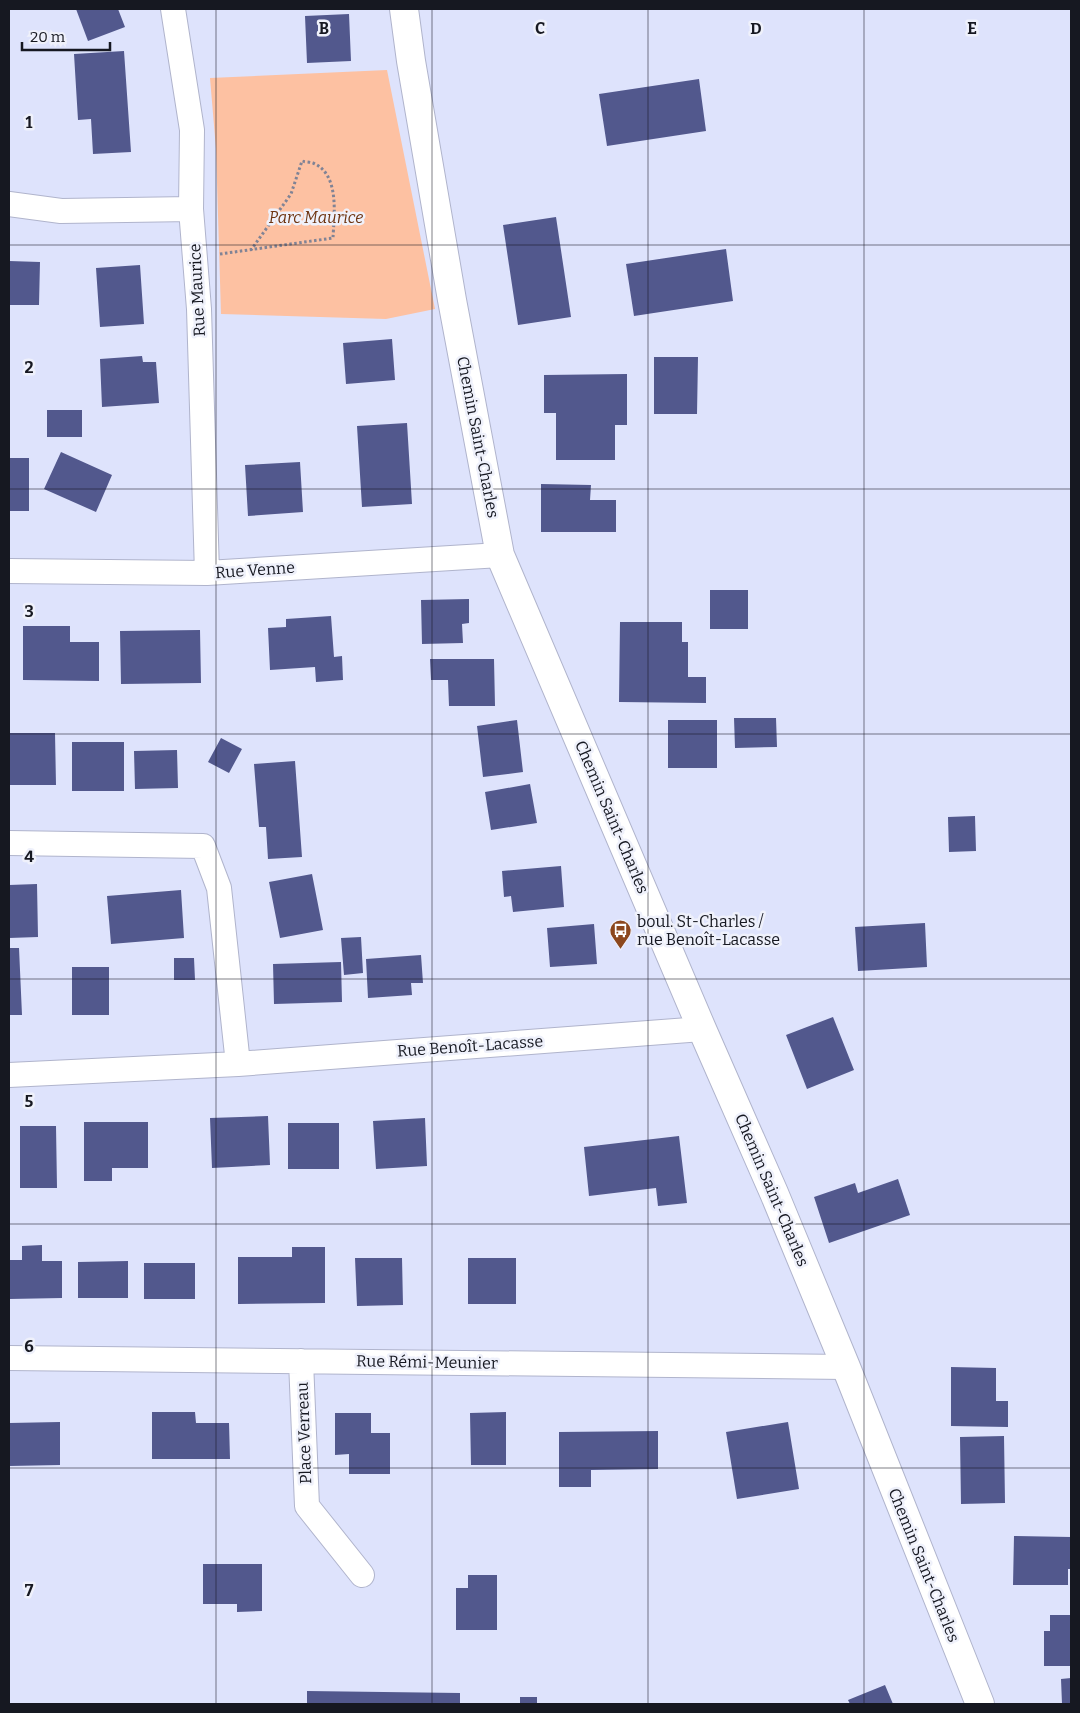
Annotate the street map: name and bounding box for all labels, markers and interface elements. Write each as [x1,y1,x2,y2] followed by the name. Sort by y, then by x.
[319,19,329,38] text: B
[535,19,545,38] text: C
[750,19,762,38] text: D
[967,19,977,38] text: E
[22,20,110,52] scale bar
[30,28,66,46] text: 20 m
[26,113,33,132] text: 1
[269,208,363,227] park label: Parc Maurice
[185,243,209,337] street label: Rue Maurice
[453,355,503,519] street label: Chemin Saint-Charles
[24,358,34,377] text: 2
[215,558,295,582] street label: Rue Venne
[24,602,34,621] text: 3
[571,738,653,896] street label: Chemin Saint-Charles
[24,847,34,866] text: 4
[637,912,780,949] place label: boul. St-Charles / rue Benoît-Lacasse
[609,918,633,949] bus stop icon: boul. St-Charles / rue Benoît-Lacasse
[396,1031,544,1061] street label: Rue Benoît-Lacasse
[25,1092,34,1111] text: 5
[731,1111,813,1269] street label: Chemin Saint-Charles
[24,1337,34,1356] text: 6
[356,1351,498,1373] street label: Rue Rémi-Meunier
[293,1382,315,1484] street label: Place Verreau
[884,1485,964,1645] street label: Chemin Saint-Charles
[25,1581,34,1600] text: 7

